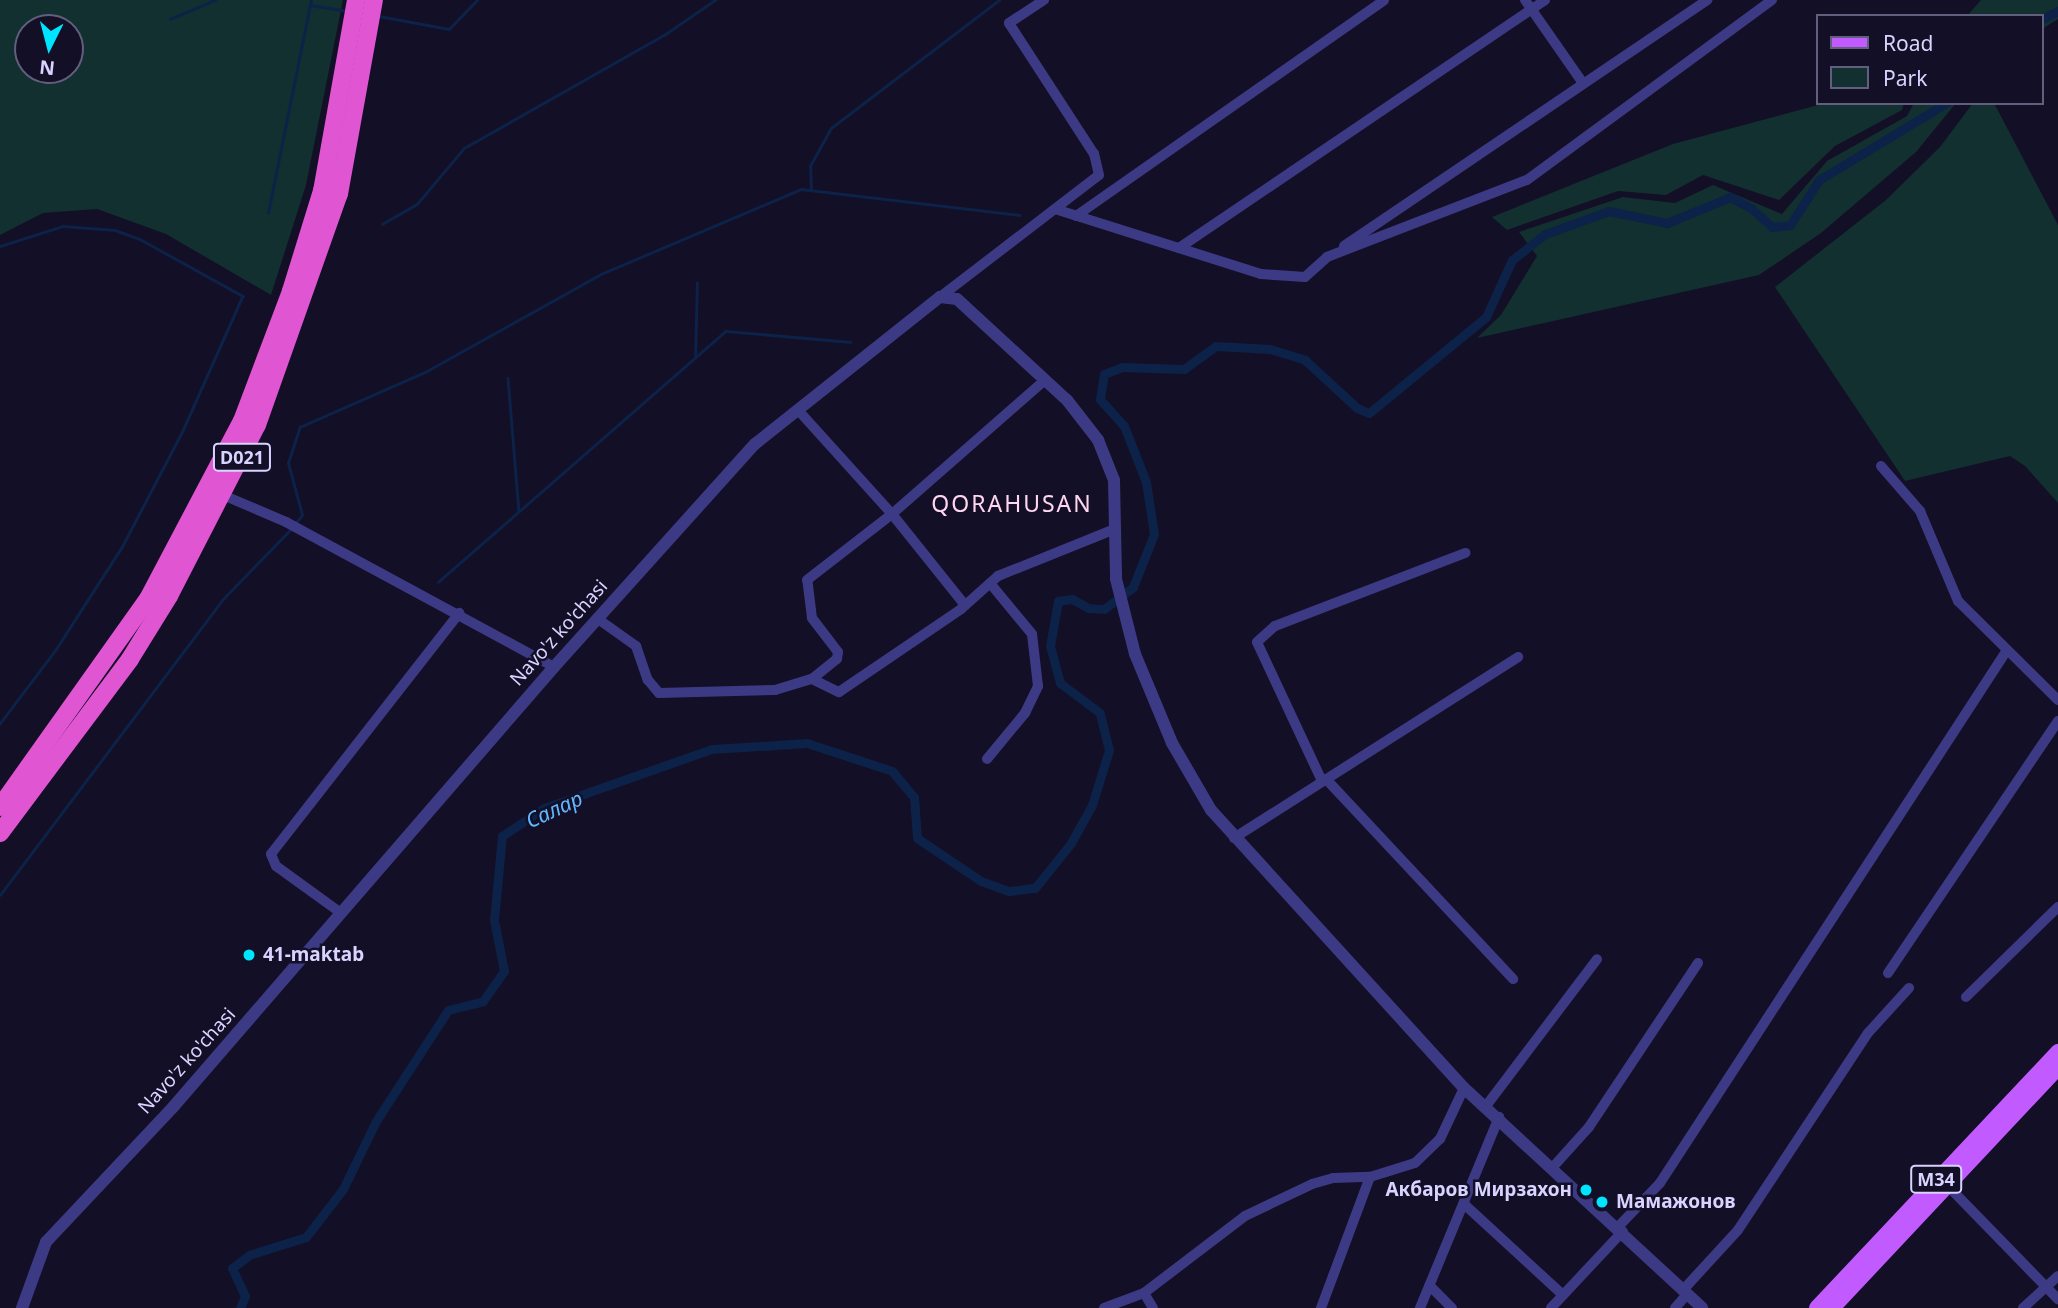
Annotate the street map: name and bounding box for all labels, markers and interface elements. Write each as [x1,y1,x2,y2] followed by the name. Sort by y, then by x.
[14,14,84,84] north arrow
[1816,14,2044,105] legend
[1883,29,1933,57] text: Road
[38,54,56,82] text: N
[1883,64,1927,92] text: Park
[212,443,272,472] road number: D021
[932,489,1092,517] district label: QORAHUSAN
[506,575,612,691] street label: Navo'z ko'chasi
[522,785,586,833] water label: Салар
[263,944,364,966] place label: 41-maktab
[241,947,257,963] marker: 41-maktab
[134,1003,240,1119] street label: Navo'z ko'chasi
[1910,1164,1962,1194] road number: M34
[1385,1179,1572,1201] place label: Акбаров Мирзахон
[1578,1182,1594,1198] marker: Акбаров Мирзахон
[1616,1191,1736,1213] place label: Мамажонов
[1594,1194,1610,1210] marker: Мамажонов

